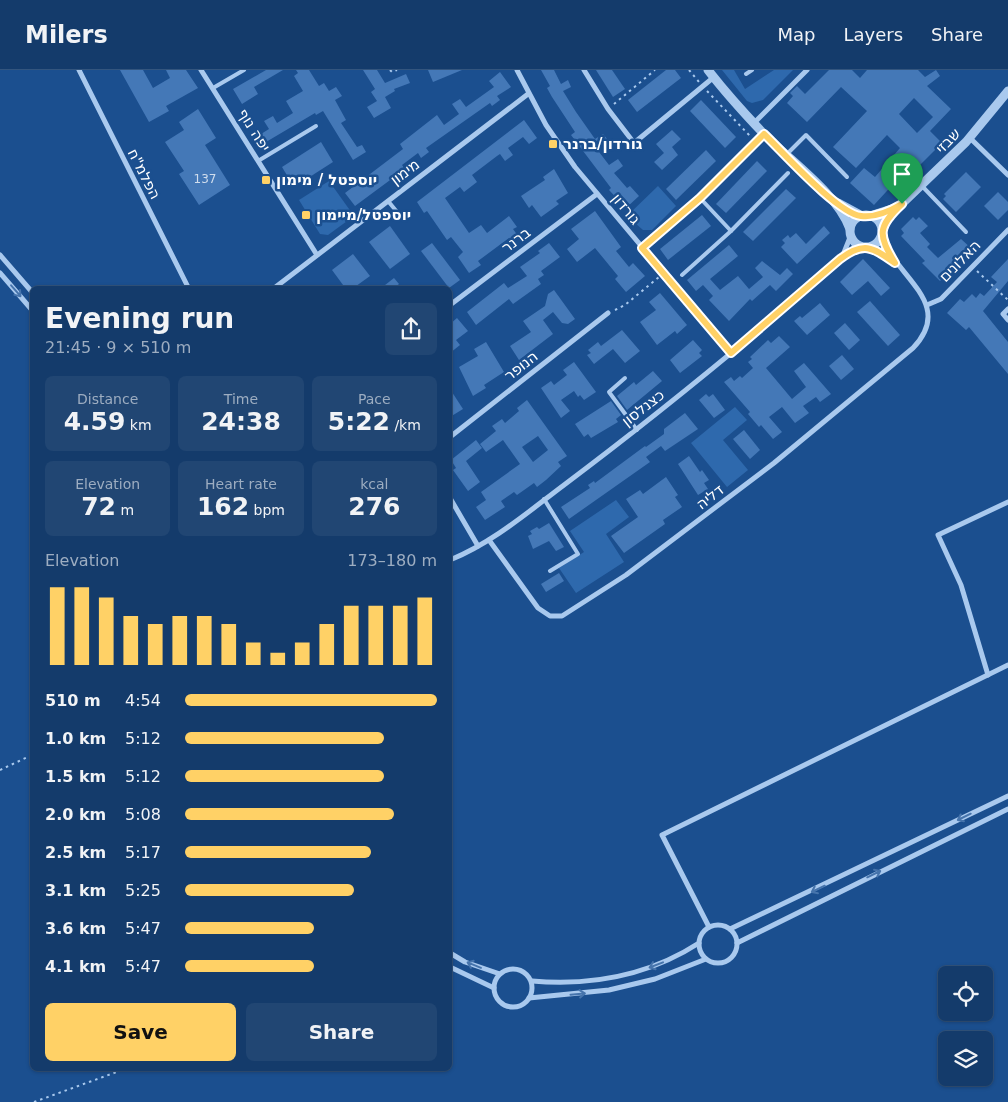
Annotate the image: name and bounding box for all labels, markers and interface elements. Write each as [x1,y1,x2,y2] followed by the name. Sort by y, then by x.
[25,21,108,49] text: Milers
[777,24,815,45] text: Map
[843,24,903,45] text: Layers
[931,24,983,45] text: Share
[234,105,274,155] street label: יפה נוף
[932,125,964,157] street label: שבזי
[563,135,643,153] place label: גורדון/ברנר
[547,138,559,150] marker: גורדון/ברנר
[124,146,164,202] street label: הפלמ"ח
[881,153,923,204] pin
[387,155,423,189] street label: מימון
[888,160,916,188] icon: arrive
[276,171,377,189] place label: יוספטל / מימון
[194,172,216,186] house number: 137
[260,174,272,186] marker: יוספטל / מימון
[608,190,644,228] street label: גורדון
[316,206,411,224] place label: יוספטל/מיימון
[300,209,312,221] marker: יוספטל/מיימון
[498,223,534,257] street label: ברנר
[936,236,984,286] street label: האלונים
[11,285,22,298] one-way arrow
[45,302,234,335] text: Evening run
[385,303,437,355] button: share
[45,338,191,357] text: 21:45 · 9 × 510 m
[501,347,541,385] street label: הנופר
[618,386,668,430] street label: כצנלסון
[77,391,138,407] text: Distance
[224,391,258,407] text: Time
[358,391,391,407] text: Pace
[64,407,125,436] text: 4.59
[201,407,281,436] text: 24:38
[328,407,390,436] text: 5:22
[125,417,152,433] text: km
[390,417,421,433] text: /km
[75,476,140,492] text: Elevation
[205,476,277,492] text: Heart rate
[360,476,388,492] text: kcal
[693,481,727,513] street label: דליה
[81,492,116,521] text: 72
[197,492,249,521] text: 162
[348,492,400,521] text: 276
[116,502,134,518] text: m
[249,502,285,518] text: bpm
[45,551,119,570] text: Elevation
[347,551,437,570] text: 173–180 m
[45,691,101,710] text: 510 m
[125,691,161,710] text: 4:54
[45,729,106,748] text: 1.0 km
[125,729,161,748] text: 5:12
[45,767,106,786] text: 1.5 km
[125,767,161,786] text: 5:12
[45,805,106,824] text: 2.0 km
[125,805,161,824] text: 5:08
[957,813,972,823] one-way arrow
[45,843,106,862] text: 2.5 km
[125,843,161,862] text: 5:17
[866,869,881,878] one-way arrow
[45,881,106,900] text: 3.1 km
[125,881,161,900] text: 5:25
[811,885,826,894] one-way arrow
[45,919,106,938] text: 3.6 km
[125,919,161,938] text: 5:47
[45,957,106,976] text: 4.1 km
[125,957,161,976] text: 5:47
[467,960,482,970] one-way arrow
[648,961,664,970] one-way arrow
[938,966,993,1086] map controls
[938,966,993,1021] button: locate
[570,990,586,999] one-way arrow
[45,1003,236,1061] button: Save
[246,1003,437,1061] button: Share
[938,1031,993,1086] button: layers

